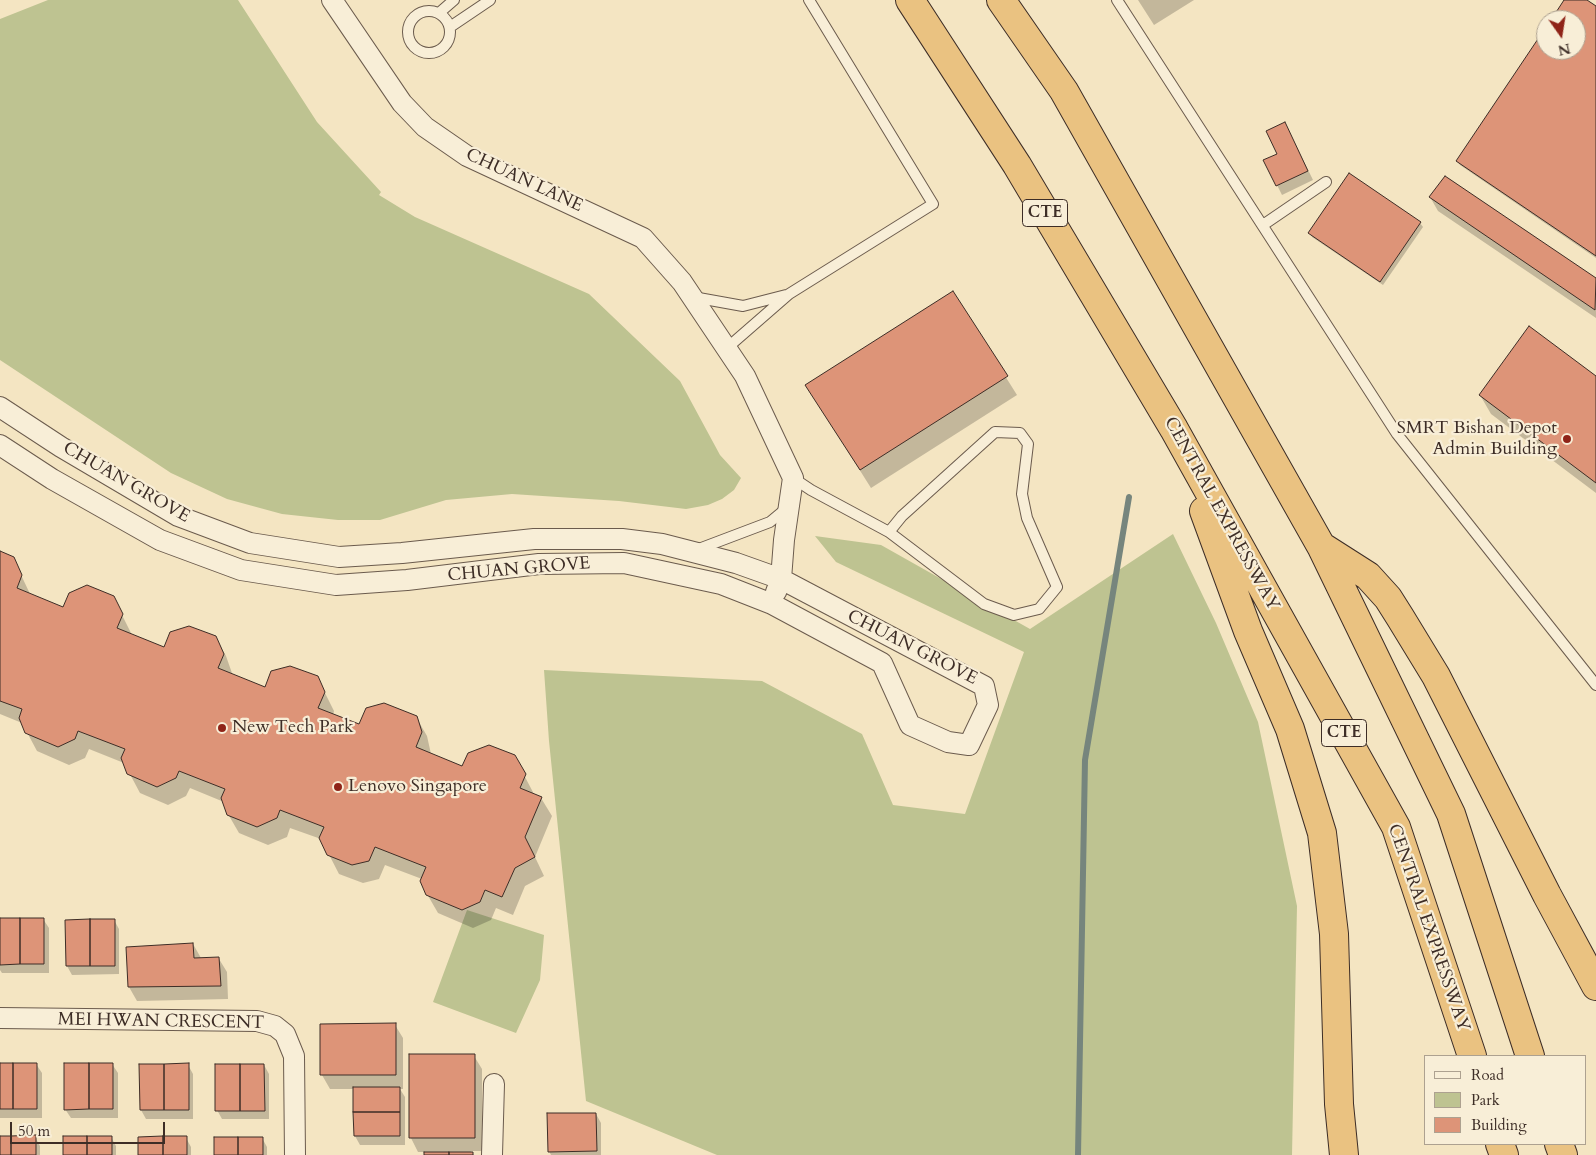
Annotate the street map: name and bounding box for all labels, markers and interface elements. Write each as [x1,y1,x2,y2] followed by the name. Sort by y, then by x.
[1536,10,1586,60] north arrow
[1556,39,1572,60] text: N
[462,144,586,218] street label: CHUAN LANE
[1022,200,1068,227] road number: CTE
[1159,413,1283,615] street label: CENTRAL EXPRESSWAY
[1397,418,1557,460] place label: SMRT Bishan Depot Admin Building
[1561,433,1573,445] marker: SMRT Bishan Depot Admin Building
[59,438,193,528] street label: CHUAN GROVE
[447,553,591,587] street label: CHUAN GROVE
[843,606,981,690] street label: CHUAN GROVE
[232,717,354,739] place label: New Tech Park
[1322,720,1366,746] road number: CTE
[216,722,228,734] marker: New Tech Park
[348,776,487,798] place label: Lenovo Singapore
[332,781,344,793] marker: Lenovo Singapore
[1382,821,1474,1035] street label: CENTRAL EXPRESSWAY
[57,1009,265,1035] street label: MEI HWAN CRESCENT
[1424,1055,1586,1145] legend
[1471,1065,1504,1085] text: Road
[1471,1090,1500,1110] text: Park
[12,1112,168,1144] scale bar
[1471,1115,1527,1135] text: Building
[18,1121,50,1141] text: 50 m

